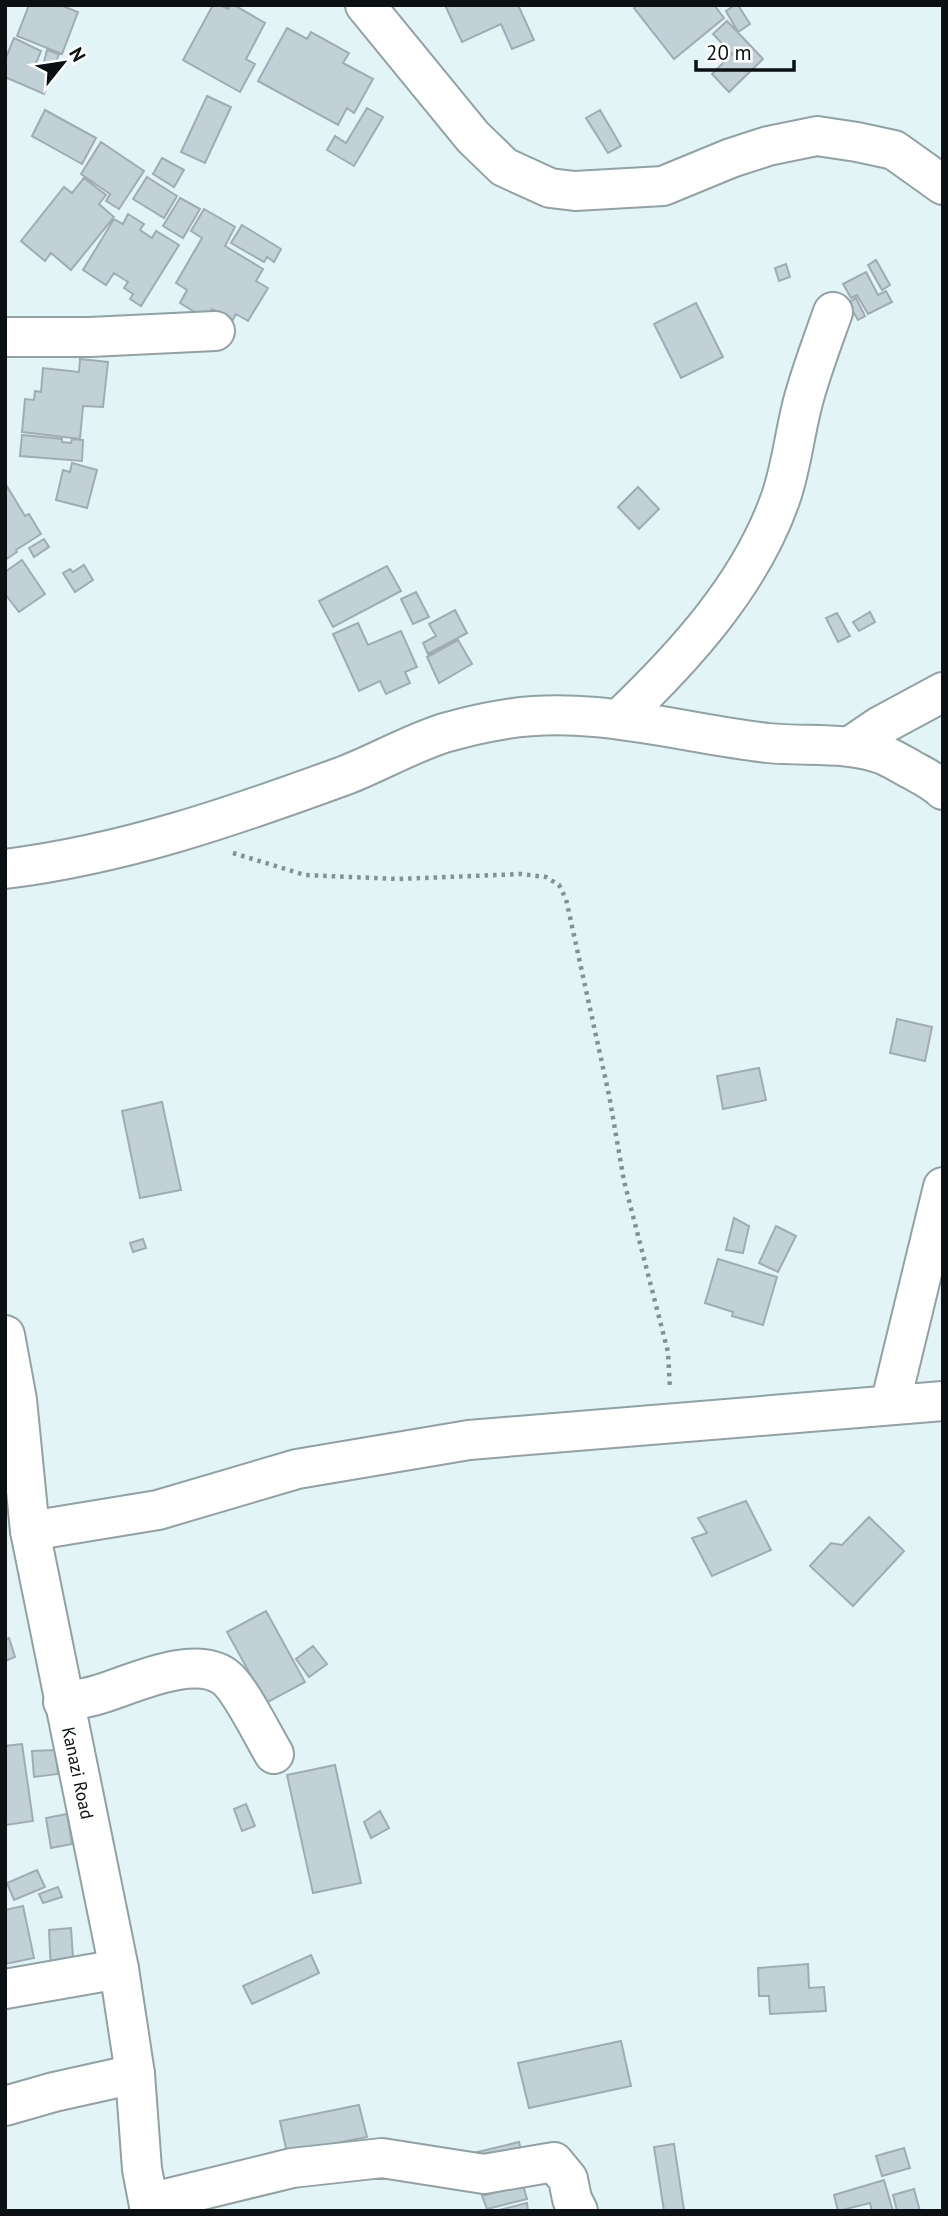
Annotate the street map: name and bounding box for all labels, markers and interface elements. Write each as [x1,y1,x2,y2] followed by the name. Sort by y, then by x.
[28,28,98,98] north arrow
[696,28,794,72] scale bar
[706,39,752,66] text: 20 m
[64,43,91,66] text: N
[57,1725,99,1821] street label: Kanazi Road

